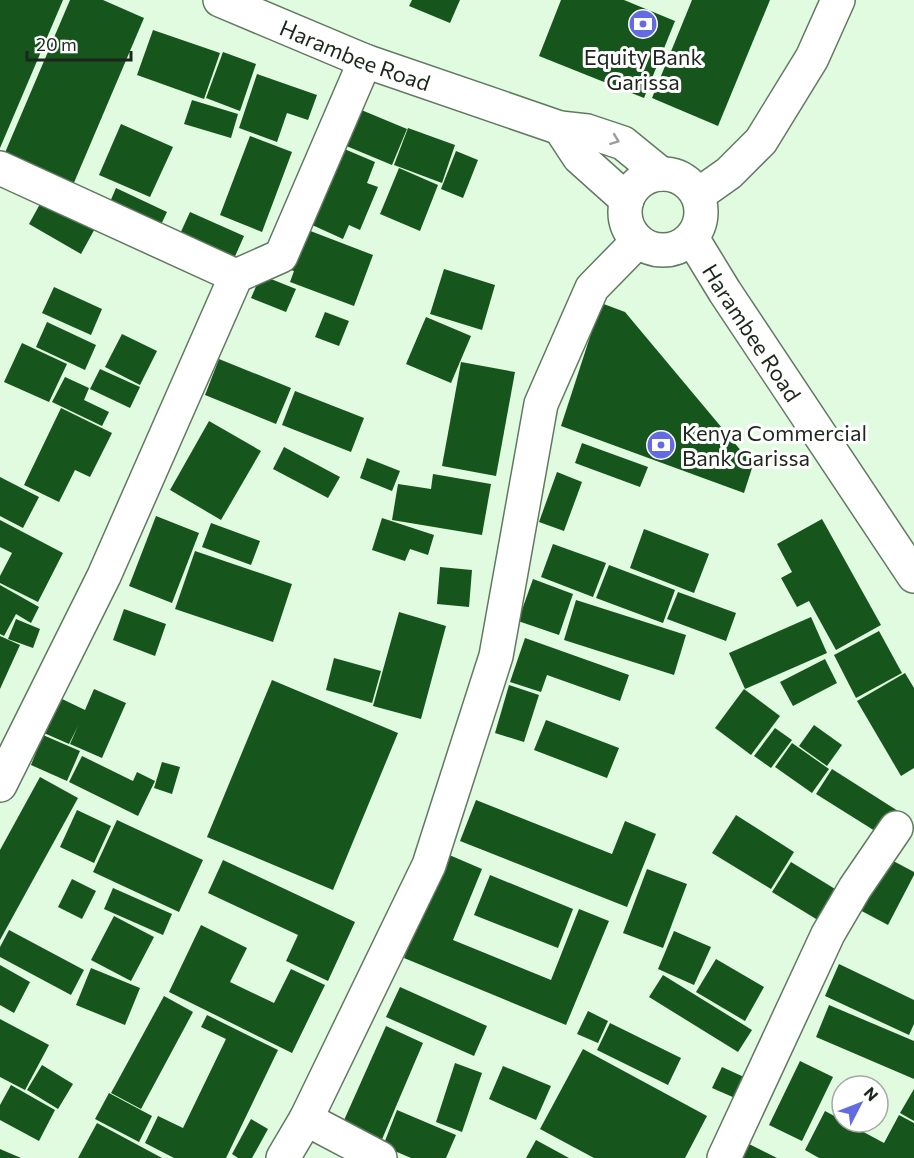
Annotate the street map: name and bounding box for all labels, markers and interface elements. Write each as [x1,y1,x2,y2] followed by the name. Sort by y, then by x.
[627,8,659,40] bank icon: Equity Bank Garissa
[276,13,434,96] street label: Harambee Road
[27,24,130,62] scale bar
[36,33,77,55] text: 20 m
[584,43,702,95] place label: Equity Bank Garissa
[609,133,620,146] one-way arrow
[697,259,807,406] street label: Harambee Road
[682,419,867,471] place label: Kenya Commercial Bank Garissa
[645,429,677,461] bank icon: Kenya Commercial Bank Garissa
[830,1074,890,1134] north arrow
[860,1083,883,1104] text: N

